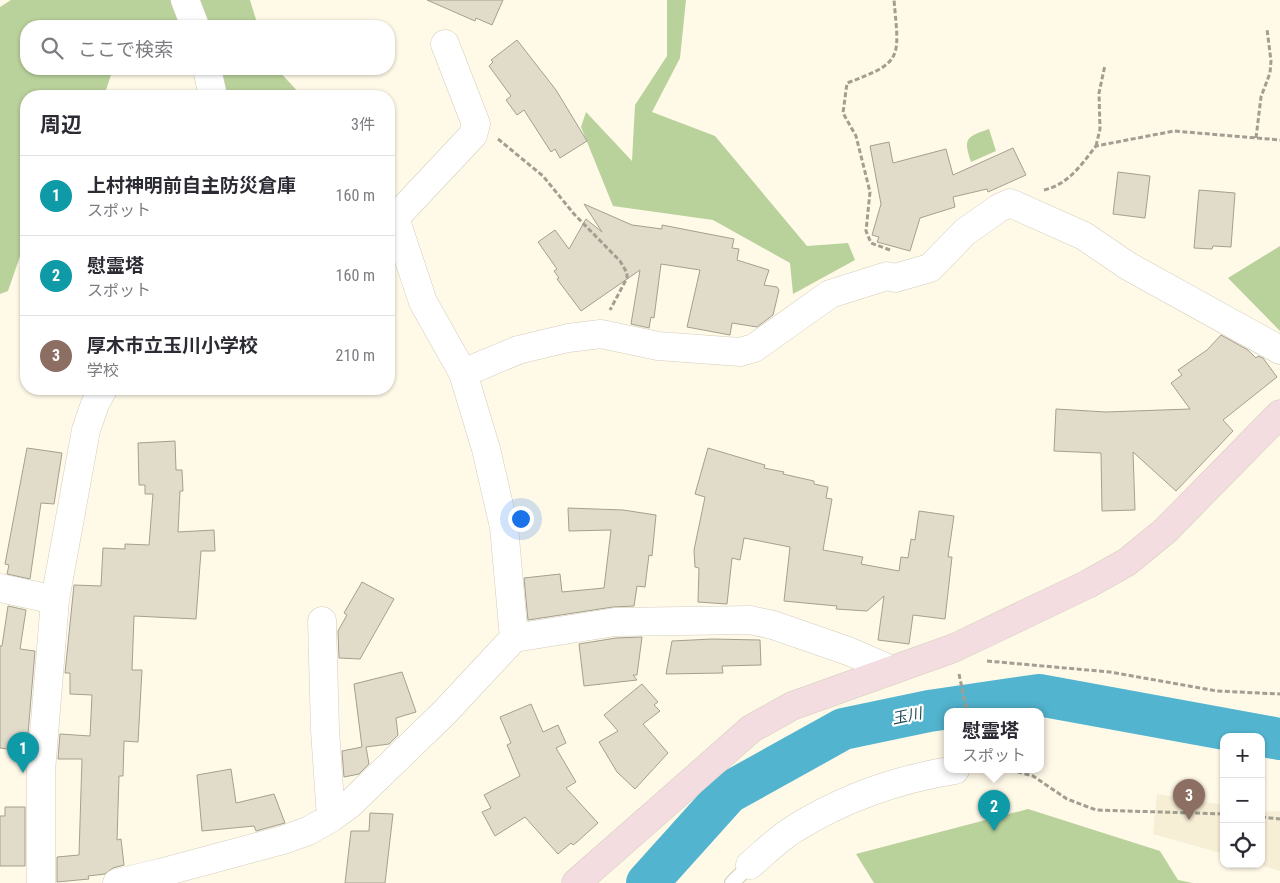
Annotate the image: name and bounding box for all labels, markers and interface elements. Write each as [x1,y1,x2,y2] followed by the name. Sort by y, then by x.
[20,20,395,75] search box
[38,34,66,62] icon: search
[78,38,173,61] text: ここで検索
[40,113,82,137] text: 周辺
[351,115,375,134] text: 3件
[87,174,296,197] text: 上村神明前自主防災倉庫
[52,186,60,205] text: 1
[336,186,375,205] text: 160 m
[87,201,151,220] text: スポット
[87,254,144,277] text: 慰霊塔
[52,266,60,285] text: 2
[336,266,375,285] text: 160 m
[87,281,151,300] text: スポット
[87,334,258,357] text: 厚木市立玉川小学校
[52,346,60,365] text: 3
[336,346,375,365] text: 210 m
[87,361,119,380] text: 学校
[508,506,534,532] your location
[890,704,925,728] water label: 玉川
[944,708,1044,773] popup
[962,719,1019,742] text: 慰霊塔
[7,732,39,773] pin: 1
[1220,733,1265,868] map controls
[1220,733,1265,778] button: +
[962,746,1026,765] text: スポット
[1220,778,1265,823] button: −
[1173,779,1205,820] pin: 3
[978,790,1010,831] pin: 2
[1220,823,1265,868] button: locate

